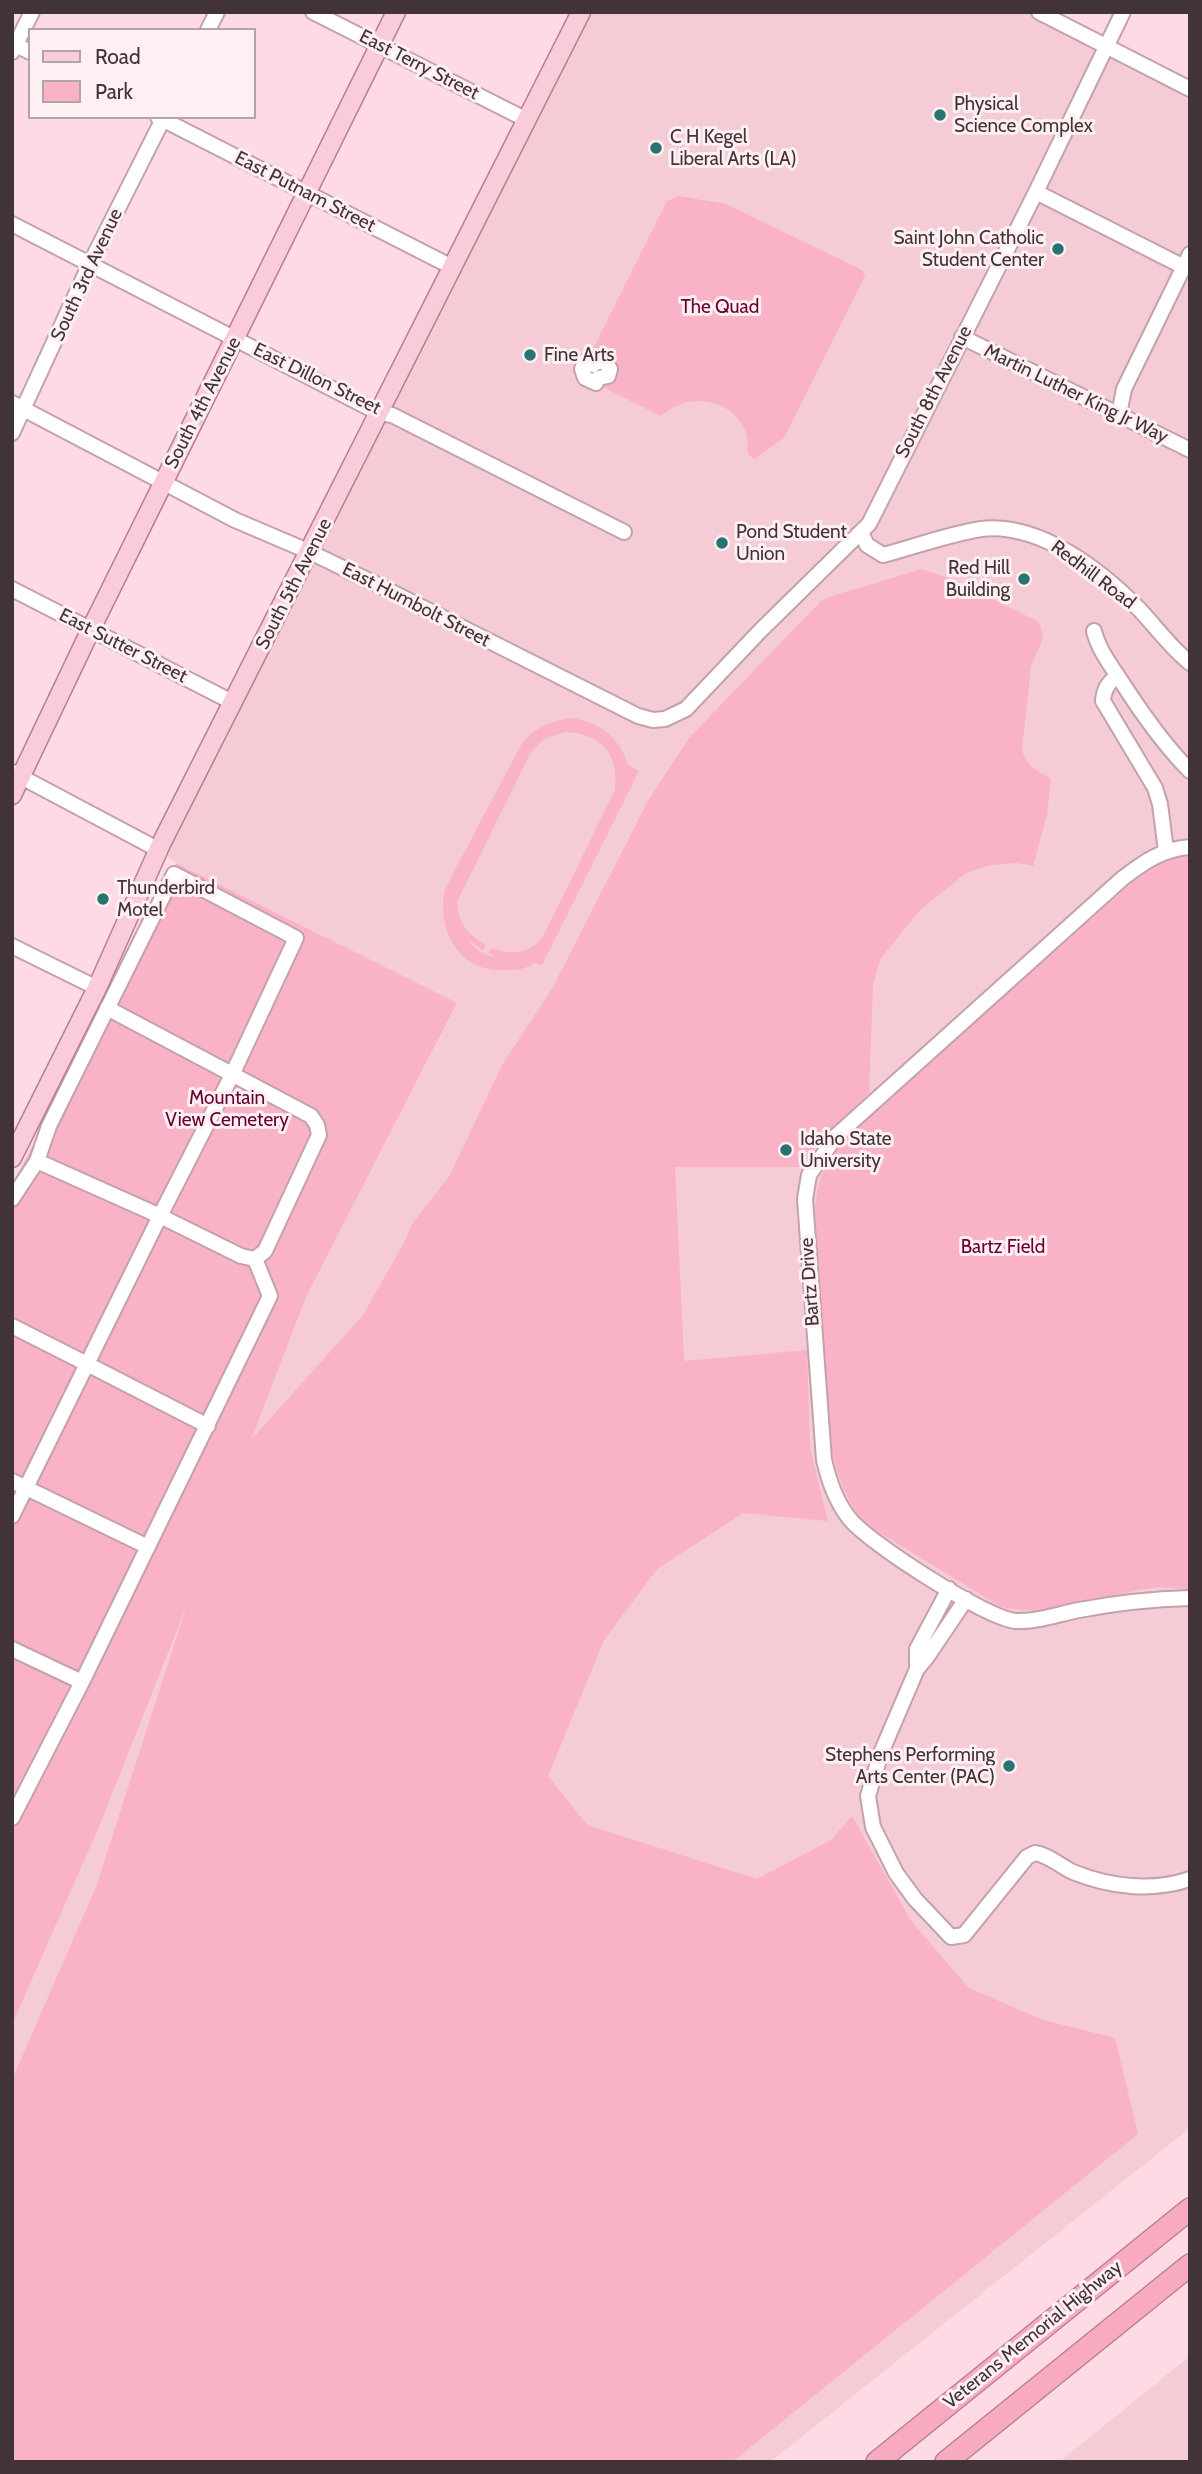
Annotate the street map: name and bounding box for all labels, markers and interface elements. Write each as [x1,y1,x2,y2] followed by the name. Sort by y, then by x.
[355,25,483,105] street label: East Terry Street
[28,28,256,119] legend
[95,44,141,69] text: Road
[95,79,133,104] text: Park
[954,93,1093,137] place label: Physical Science Complex
[932,107,948,123] marker: Physical Science Complex
[670,126,797,170] place label: C H Kegel Liberal Arts (LA)
[648,140,664,156] marker: C H Kegel Liberal Arts (LA)
[231,147,379,237] street label: East Putnam Street
[46,205,128,345] street label: South 3rd Avenue
[893,227,1044,271] place label: Saint John Catholic Student Center
[1050,241,1066,257] marker: Saint John Catholic Student Center
[681,296,759,318] park label: The Quad
[891,322,977,462] street label: South 8th Avenue
[160,333,246,473] street label: South 4th Avenue
[250,338,384,420] street label: East Dillon Street
[980,339,1172,449] street label: Martin Luther King Jr Way
[544,344,614,366] place label: Fine Arts
[522,347,538,363] marker: Fine Arts
[251,515,337,653] street label: South 5th Avenue
[736,521,847,565] place label: Pond Student Union
[714,535,730,551] marker: Pond Student Union
[1046,536,1140,614] street label: Redhill Road
[946,557,1010,601] place label: Red Hill Building
[338,558,494,652] street label: East Humbolt Street
[1016,571,1032,587] marker: Red Hill Building
[55,604,191,688] street label: East Sutter Street
[117,877,215,921] place label: Thunderbird Motel
[95,891,111,907] marker: Thunderbird Motel
[165,1087,289,1131] park label: Mountain View Cemetery
[800,1128,891,1172] place label: Idaho State University
[778,1142,794,1158] marker: Idaho State University
[961,1236,1045,1258] park label: Bartz Field
[796,1237,824,1327] street label: Bartz Drive
[825,1744,995,1788] place label: Stephens Performing Arts Center (PAC)
[1001,1758,1017,1774] marker: Stephens Performing Arts Center (PAC)
[939,2256,1127,2414] street label: Veterans Memorial Highway

